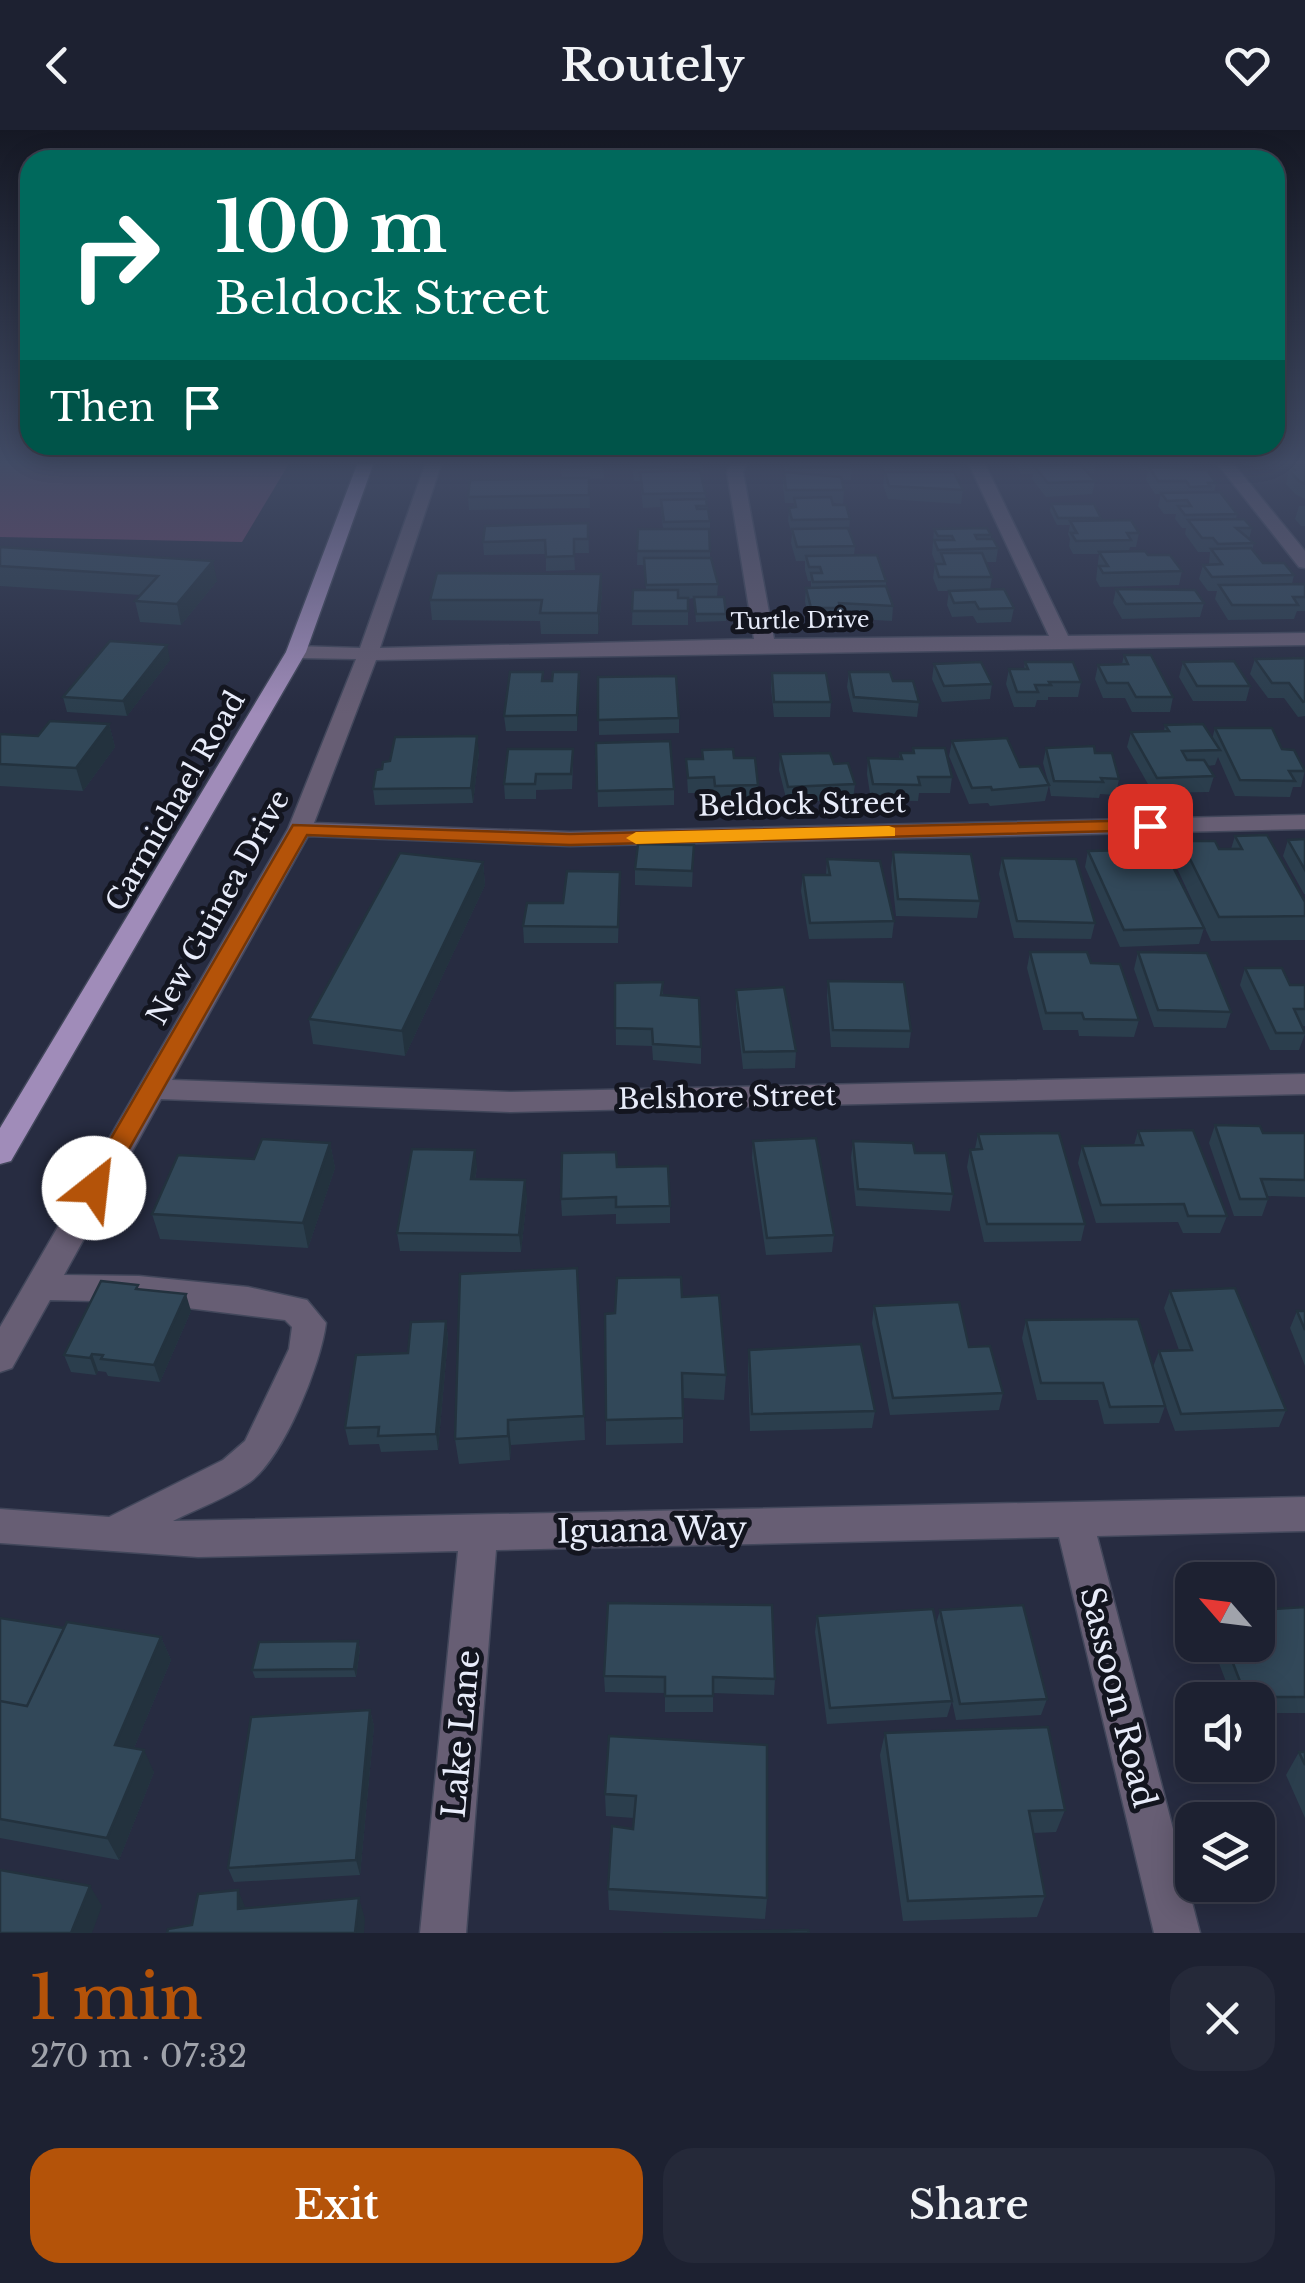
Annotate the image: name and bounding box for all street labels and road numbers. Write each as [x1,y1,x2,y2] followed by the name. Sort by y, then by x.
[730,606,870,635] street label: Turtle Drive
[98,685,253,918] street label: Carmichael Road
[139,784,297,1031] street label: New Guinea Drive
[698,785,907,824] street label: Beldock Street
[618,1078,837,1117] street label: Belshore Street
[556,1508,748,1552] street label: Iguana Way
[1071,1583,1165,1811] street label: Sassoon Road
[434,1648,488,1820] street label: Lake Lane

